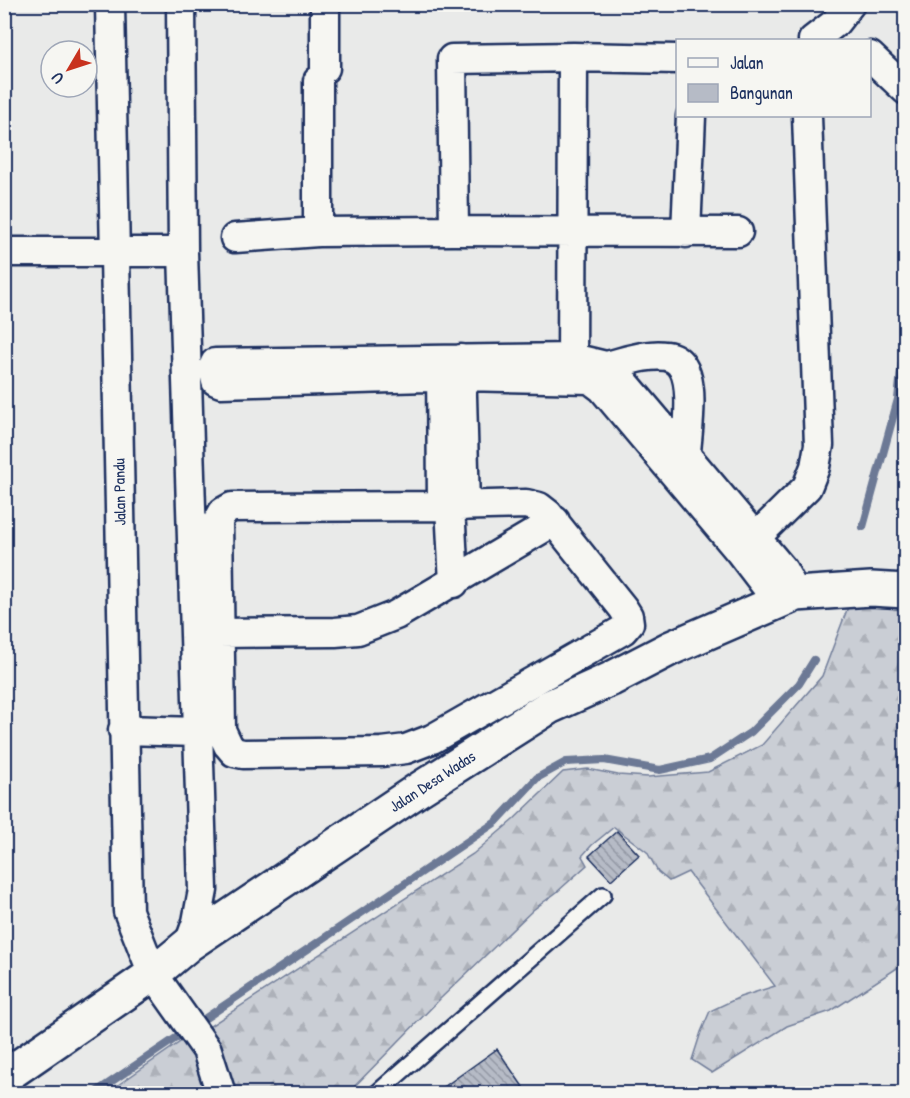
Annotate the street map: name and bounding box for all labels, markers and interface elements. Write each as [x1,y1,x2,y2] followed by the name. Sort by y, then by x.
[39,39,99,99] north arrow
[676,39,871,117] legend
[730,50,764,75] text: Jalan
[46,68,69,89] text: U
[730,80,793,105] text: Bangunan
[107,457,131,526] street label: Jalan Pandu
[385,745,479,817] street label: Jalan Desa Wadas

